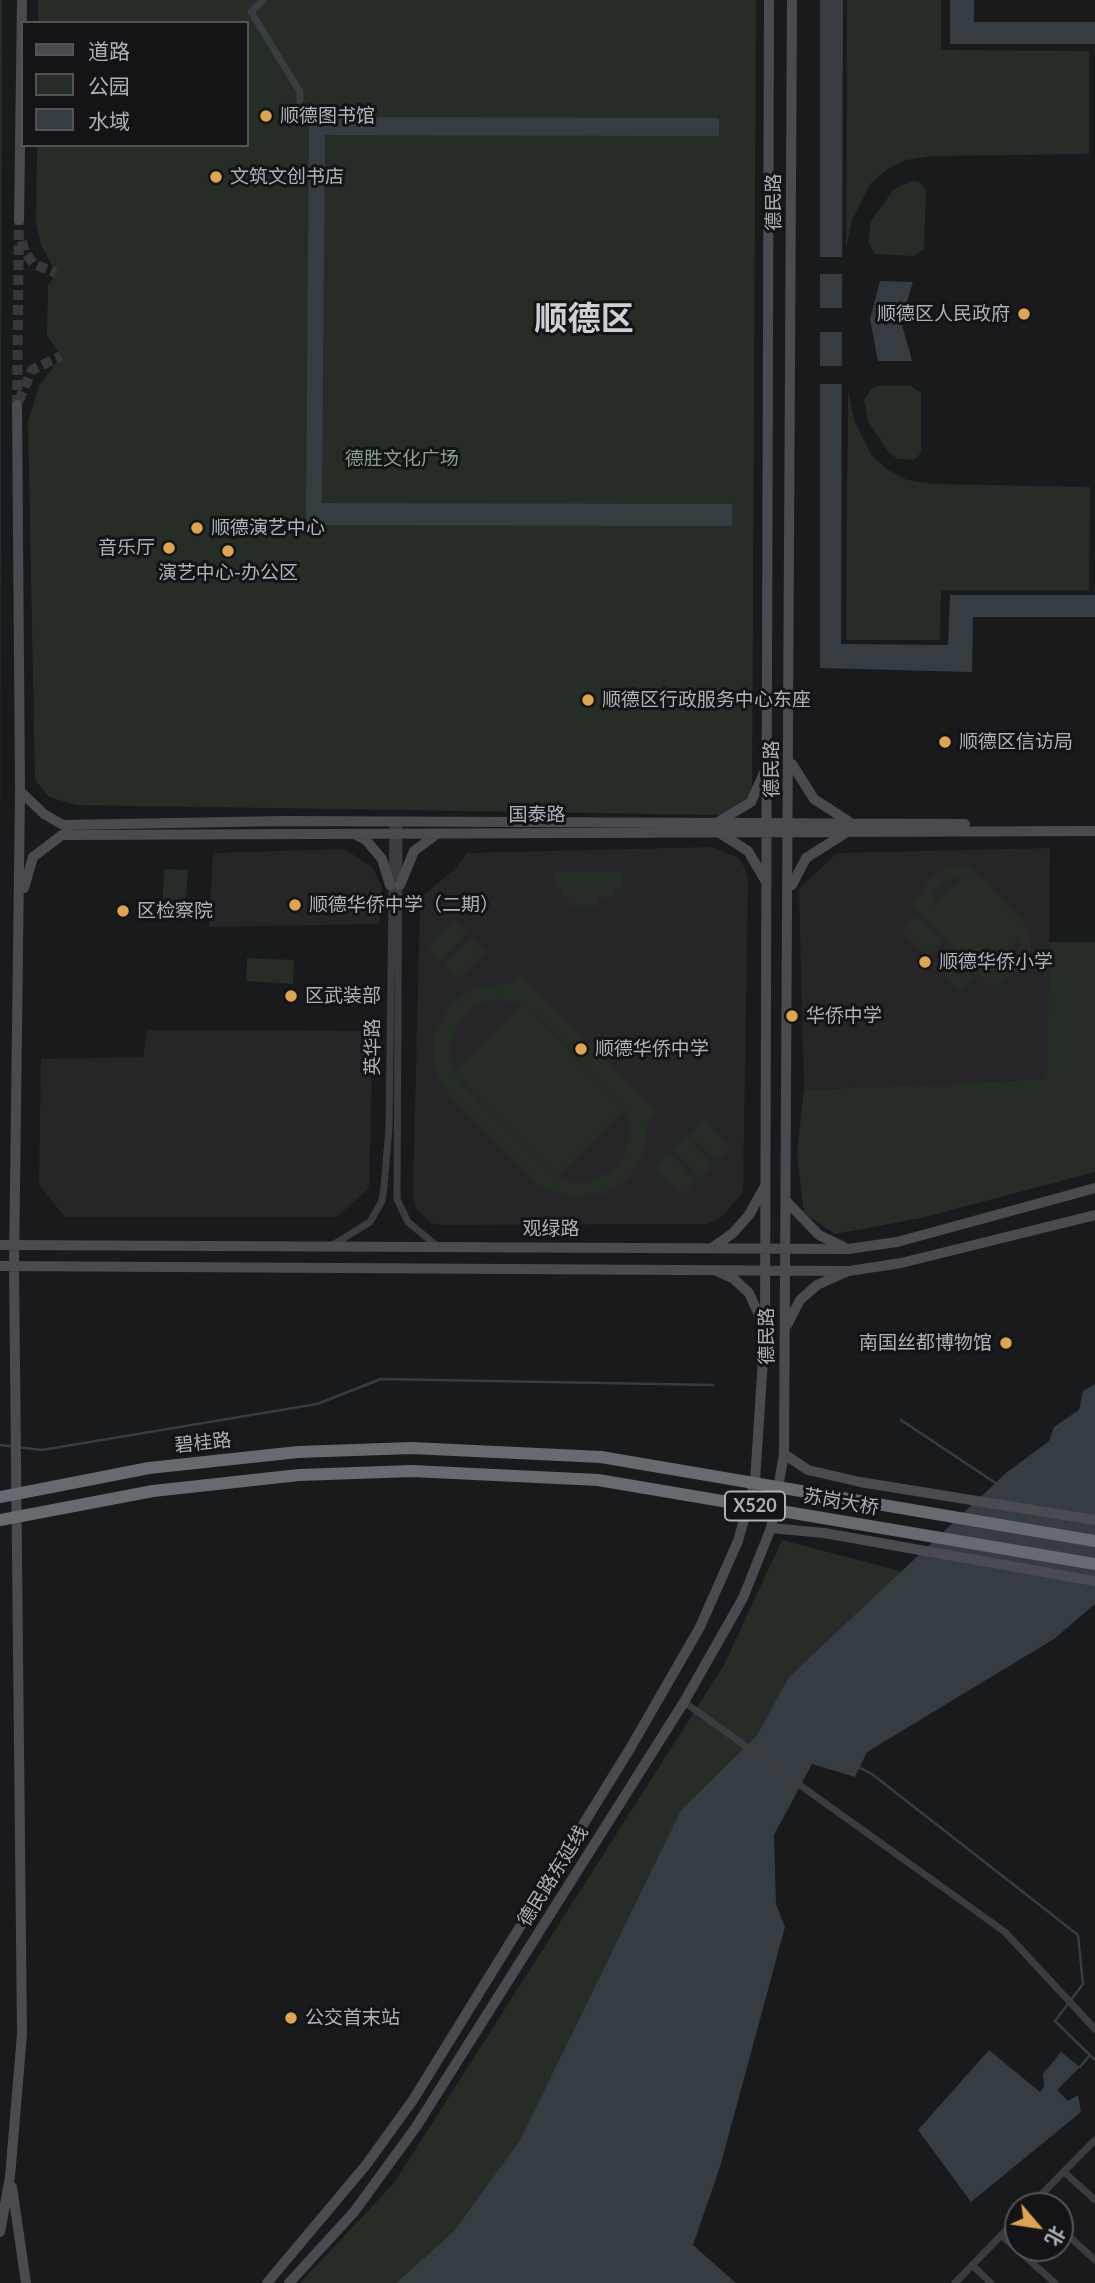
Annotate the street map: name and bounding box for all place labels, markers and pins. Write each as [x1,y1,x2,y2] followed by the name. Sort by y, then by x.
[280,105,375,127] place label: 顺德图书馆
[258,108,274,124] marker: 顺德图书馆
[230,166,344,188] place label: 文筑文创书店
[208,169,224,185] marker: 文筑文创书店
[877,303,1010,325] place label: 顺德区人民政府
[1016,306,1032,322] marker: 顺德区人民政府
[211,517,325,539] place label: 顺德演艺中心
[189,520,205,536] marker: 顺德演艺中心
[98,537,155,559] place label: 音乐厅
[161,540,177,556] marker: 音乐厅
[220,543,236,559] marker: 演艺中心-办公区
[158,562,298,584] place label: 演艺中心-办公区
[602,689,811,711] place label: 顺德区行政服务中心东座
[580,692,596,708] marker: 顺德区行政服务中心东座
[959,731,1073,753] place label: 顺德区信访局
[937,734,953,750] marker: 顺德区信访局
[309,894,499,916] place label: 顺德华侨中学（二期）
[287,897,303,913] marker: 顺德华侨中学（二期）
[137,900,213,922] place label: 区检察院
[115,903,131,919] marker: 区检察院
[939,951,1053,973] place label: 顺德华侨小学
[917,954,933,970] marker: 顺德华侨小学
[305,985,381,1007] place label: 区武装部
[283,988,299,1004] marker: 区武装部
[806,1005,882,1027] place label: 华侨中学
[784,1008,800,1024] marker: 华侨中学
[595,1038,709,1060] place label: 顺德华侨中学
[573,1041,589,1057] marker: 顺德华侨中学
[859,1332,992,1354] place label: 南国丝都博物馆
[998,1335,1014,1351] marker: 南国丝都博物馆
[305,2007,400,2029] place label: 公交首末站
[283,2010,299,2026] marker: 公交首末站

